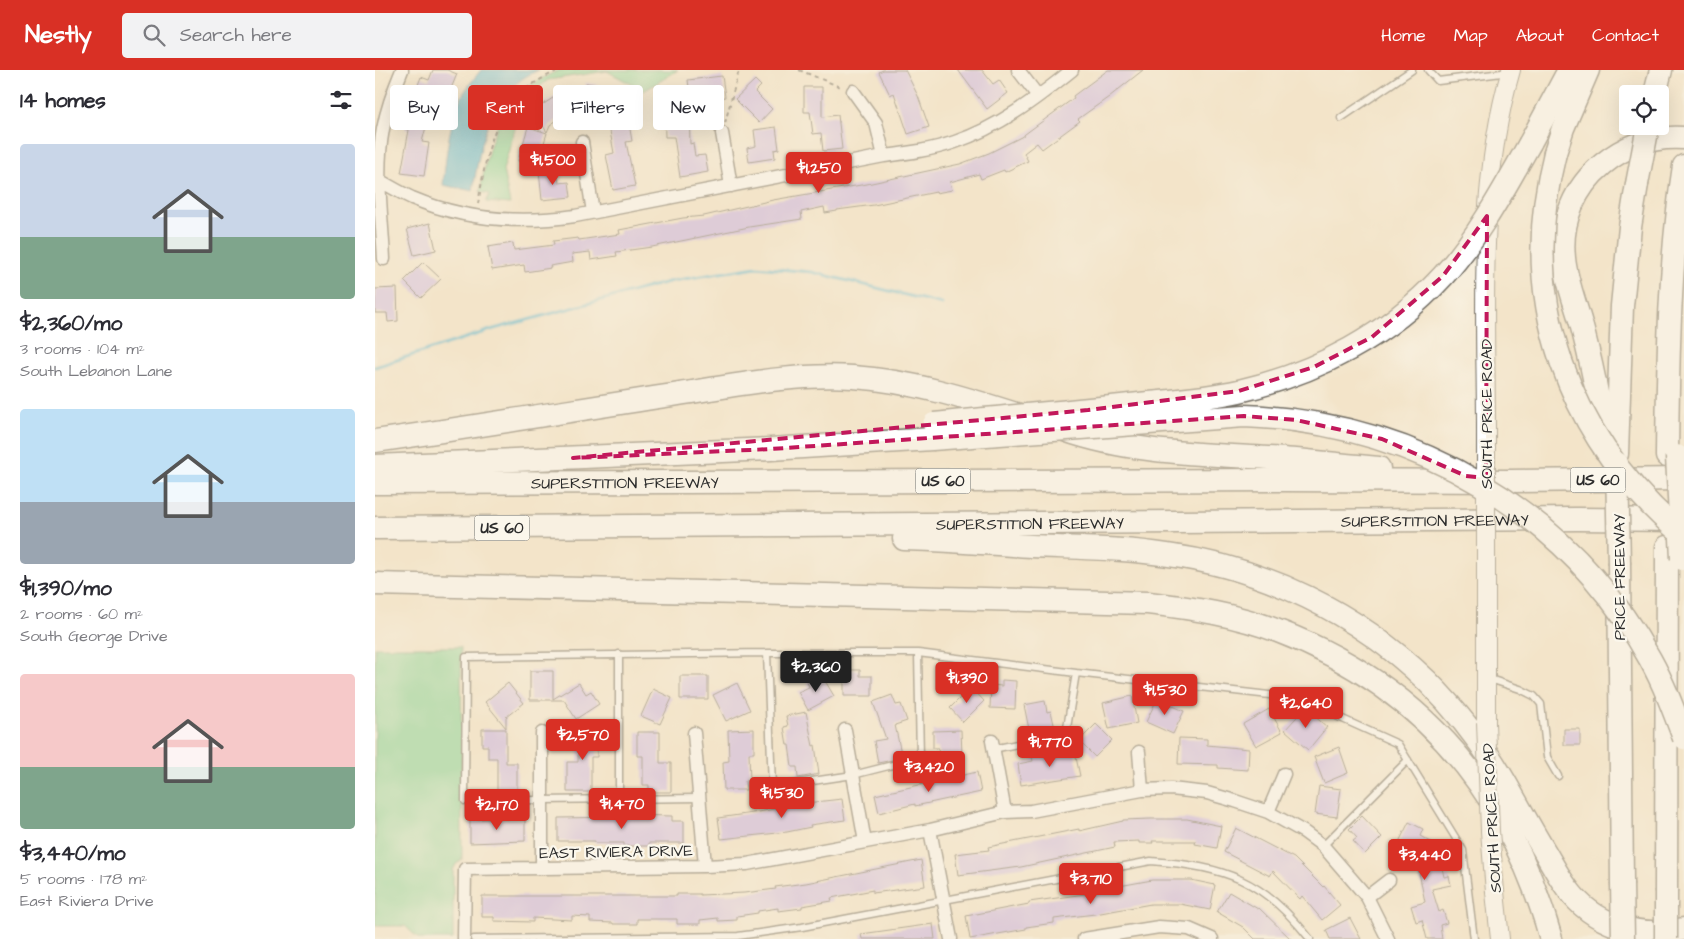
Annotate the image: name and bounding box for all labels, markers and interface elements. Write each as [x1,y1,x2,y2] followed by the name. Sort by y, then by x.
[122,13,472,58] search box
[25,18,92,52] text: Nestly
[140,21,168,49] icon: search
[180,22,292,49] text: Search here
[1381,23,1426,48] text: Home
[1454,23,1488,48] text: Map
[1516,23,1564,48] text: About
[1592,23,1659,48] text: Contact
[390,85,458,130] chip: Buy
[468,85,543,130] chip: Rent
[553,85,643,130] chip: Filters
[653,85,724,130] chip: New
[1619,85,1669,135] map controls
[1619,85,1669,135] button: locate
[20,86,106,115] text: 14 homes
[327,86,355,114] icon: filters
[512,144,594,186] pin: $1,500
[530,149,576,171] text: $1,500
[778,152,860,194] pin: $1,250
[797,157,841,179] text: $1,250
[143,176,233,266] icon: home
[20,309,122,338] text: $2,360/mo
[20,338,145,360] text: 3 rooms · 104 m²
[1476,339,1498,489] street label: SOUTH PRICE ROAD
[20,360,172,382] text: South Lebanon Lane
[143,441,233,531] icon: home
[915,468,971,494] road number: US 60
[1571,468,1625,492] road number: US 60
[531,472,719,494] street label: SUPERSTITION FREEWAY
[1341,509,1529,533] street label: SUPERSTITION FREEWAY
[936,512,1124,536] street label: SUPERSTITION FREEWAY
[1609,513,1631,640] street label: PRICE FREEWAY
[475,516,529,540] road number: US 60
[20,574,112,603] text: $1,390/mo
[20,603,143,625] text: 2 rooms · 60 m²
[20,625,168,647] text: South George Drive
[775,650,857,693] pin: $2,360
[791,656,841,678] text: $2,360
[926,662,1008,704] pin: $1,390
[946,667,988,689] text: $1,390
[1124,674,1206,716] pin: $1,530
[1143,679,1187,701] text: $1,530
[1265,686,1347,729] pin: $2,640
[1280,692,1332,714] text: $2,640
[143,706,233,796] icon: home
[542,718,624,761] pin: $2,570
[557,724,609,746] text: $2,570
[1009,726,1091,768] pin: $1,770
[1028,731,1072,753] text: $1,770
[1477,742,1507,893] street label: SOUTH PRICE ROAD
[888,750,970,793] pin: $3,420
[904,756,954,778] text: $3,420
[741,776,823,819] pin: $1,530
[760,782,804,804] text: $1,530
[456,788,538,831] pin: $2,170
[581,788,663,830] pin: $1,470
[600,793,644,815] text: $1,470
[476,794,518,816] text: $2,170
[1384,838,1466,881] pin: $3,440
[20,839,126,868] text: $3,440/mo
[539,840,694,864] street label: EAST RIVIERA DRIVE
[1399,844,1451,866] text: $3,440
[1050,862,1132,905] pin: $3,710
[20,868,147,890] text: 5 rooms · 178 m²
[1070,868,1112,890] text: $3,710
[20,890,154,912] text: East Riviera Drive

